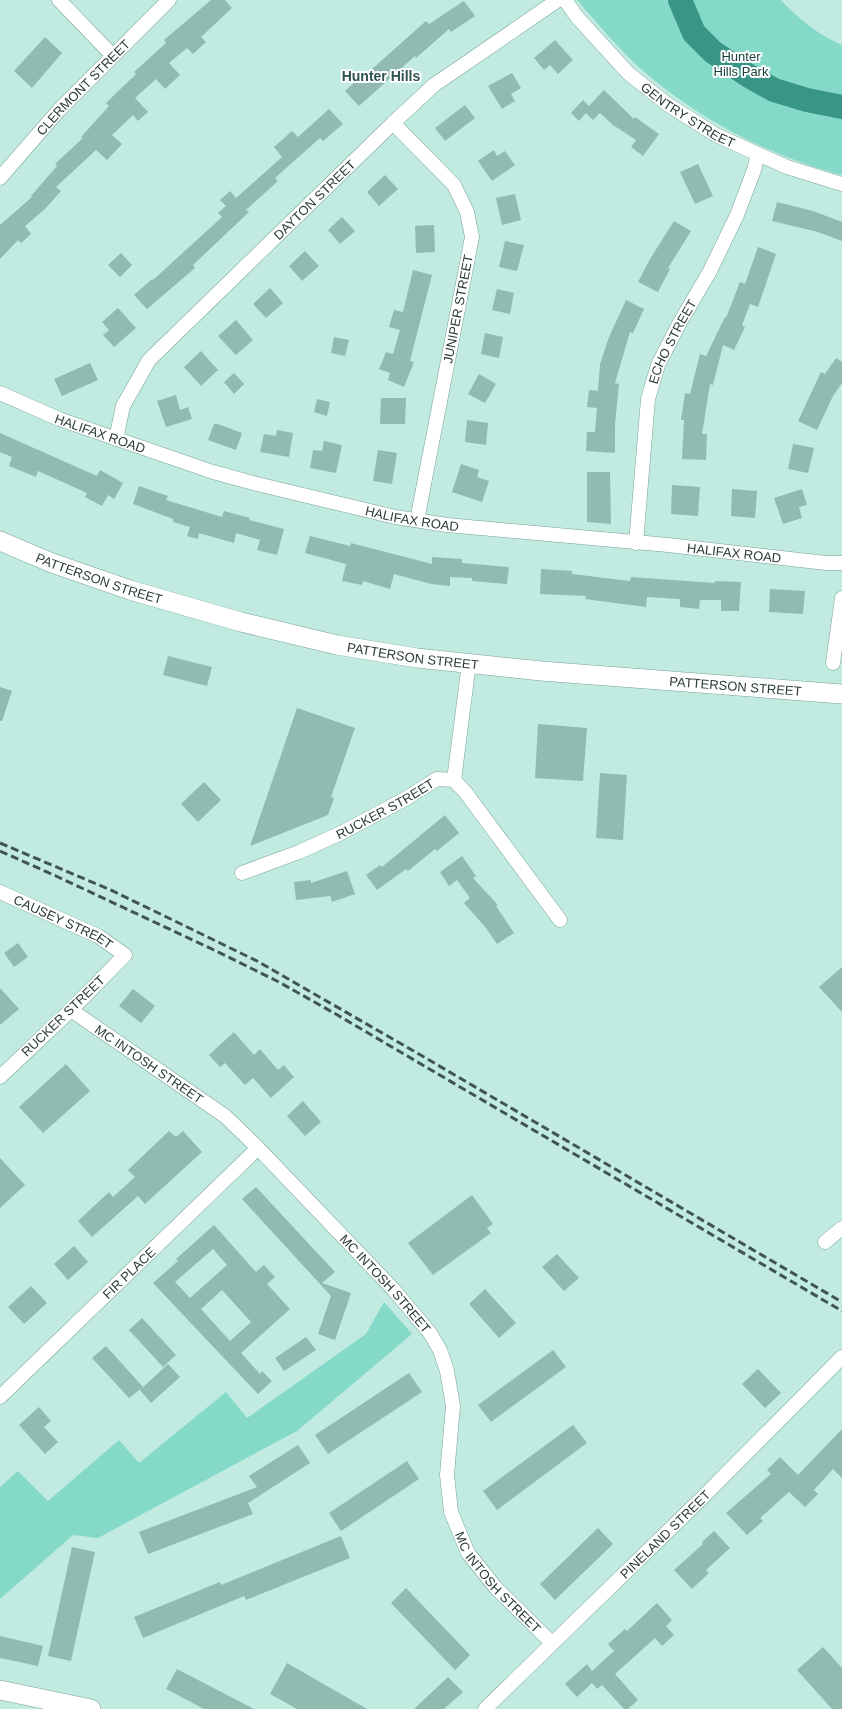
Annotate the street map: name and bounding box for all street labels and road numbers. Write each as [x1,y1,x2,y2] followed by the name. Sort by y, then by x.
[33,36,133,138] street label: CLERMONT STREET
[638,79,737,150] street label: GENTRY STREET
[270,156,358,242] street label: DAYTON STREET
[440,253,476,365] street label: JUNIPER STREET
[645,297,699,386] street label: ECHO STREET
[53,411,147,456] street label: HALIFAX ROAD
[364,503,460,534] street label: HALIFAX ROAD
[686,540,782,565] street label: HALIFAX ROAD
[34,550,164,606] street label: PATTERSON STREET
[346,639,479,672] street label: PATTERSON STREET
[669,673,802,698] street label: PATTERSON STREET
[334,775,437,842] street label: RUCKER STREET
[11,892,116,952] street label: CAUSEY STREET
[18,972,108,1060] street label: RUCKER STREET
[92,1021,206,1106] street label: MC INTOSH STREET
[337,1231,434,1336] street label: MC INTOSH STREET
[99,1244,158,1301] street label: FIR PLACE
[617,1487,713,1581] street label: PINELAND STREET
[452,1529,544,1636] street label: MC INTOSH STREET

